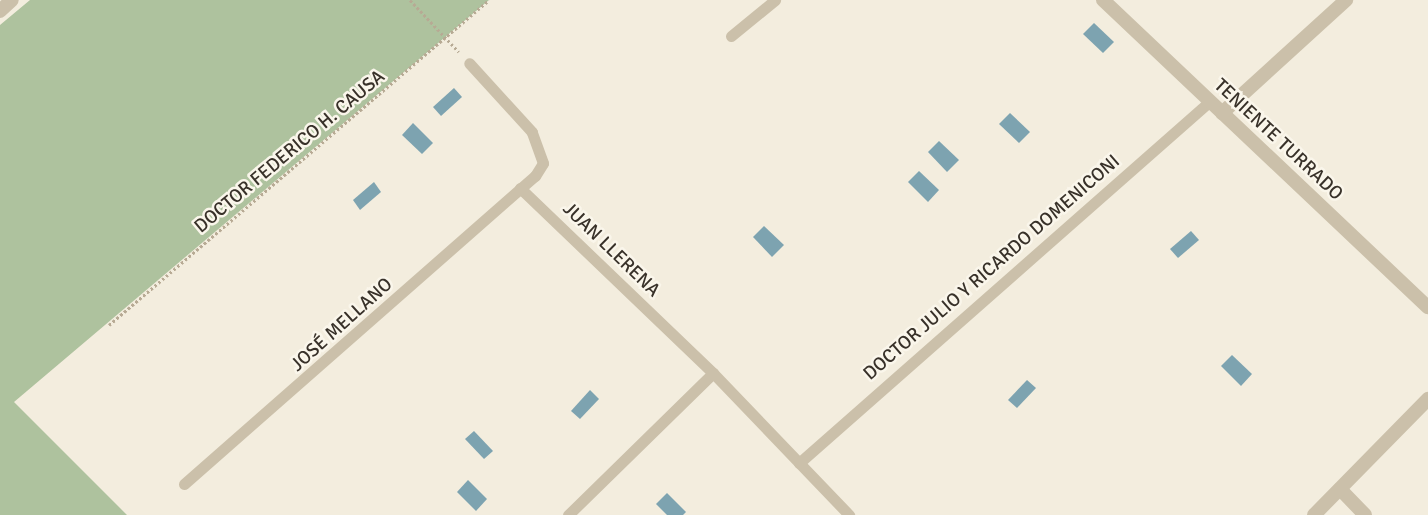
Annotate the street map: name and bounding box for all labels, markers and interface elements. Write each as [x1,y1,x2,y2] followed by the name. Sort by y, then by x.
[190,66,390,238] street label: DOCTOR FEDERICO H. CAUSA
[1209,74,1347,206] street label: TENIENTE TURRADO
[859,150,1125,386] street label: DOCTOR JULIO Y RICARDO DOMENICONI
[558,198,664,302] street label: JUAN LLERENA
[286,273,398,377] street label: JOSÉ MELLANO

